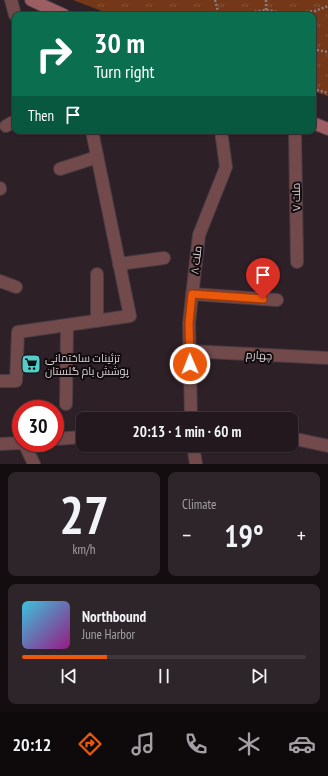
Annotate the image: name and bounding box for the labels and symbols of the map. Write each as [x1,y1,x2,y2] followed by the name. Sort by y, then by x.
[289,183,303,211] street label: ۷ ملت
[187,245,205,275] street label: ۸ ملت
[246,258,280,299] pin
[169,343,211,385] position arrow
[245,347,273,364] street label: چهارم
[45,351,129,379] place label: تزئینات ساختمانی پوشش بام گلستان
[20,353,42,375] supermarket icon: تزئینات ساختمانی پوشش بام گلستان
[12,400,64,452] speed limit sign: 30

